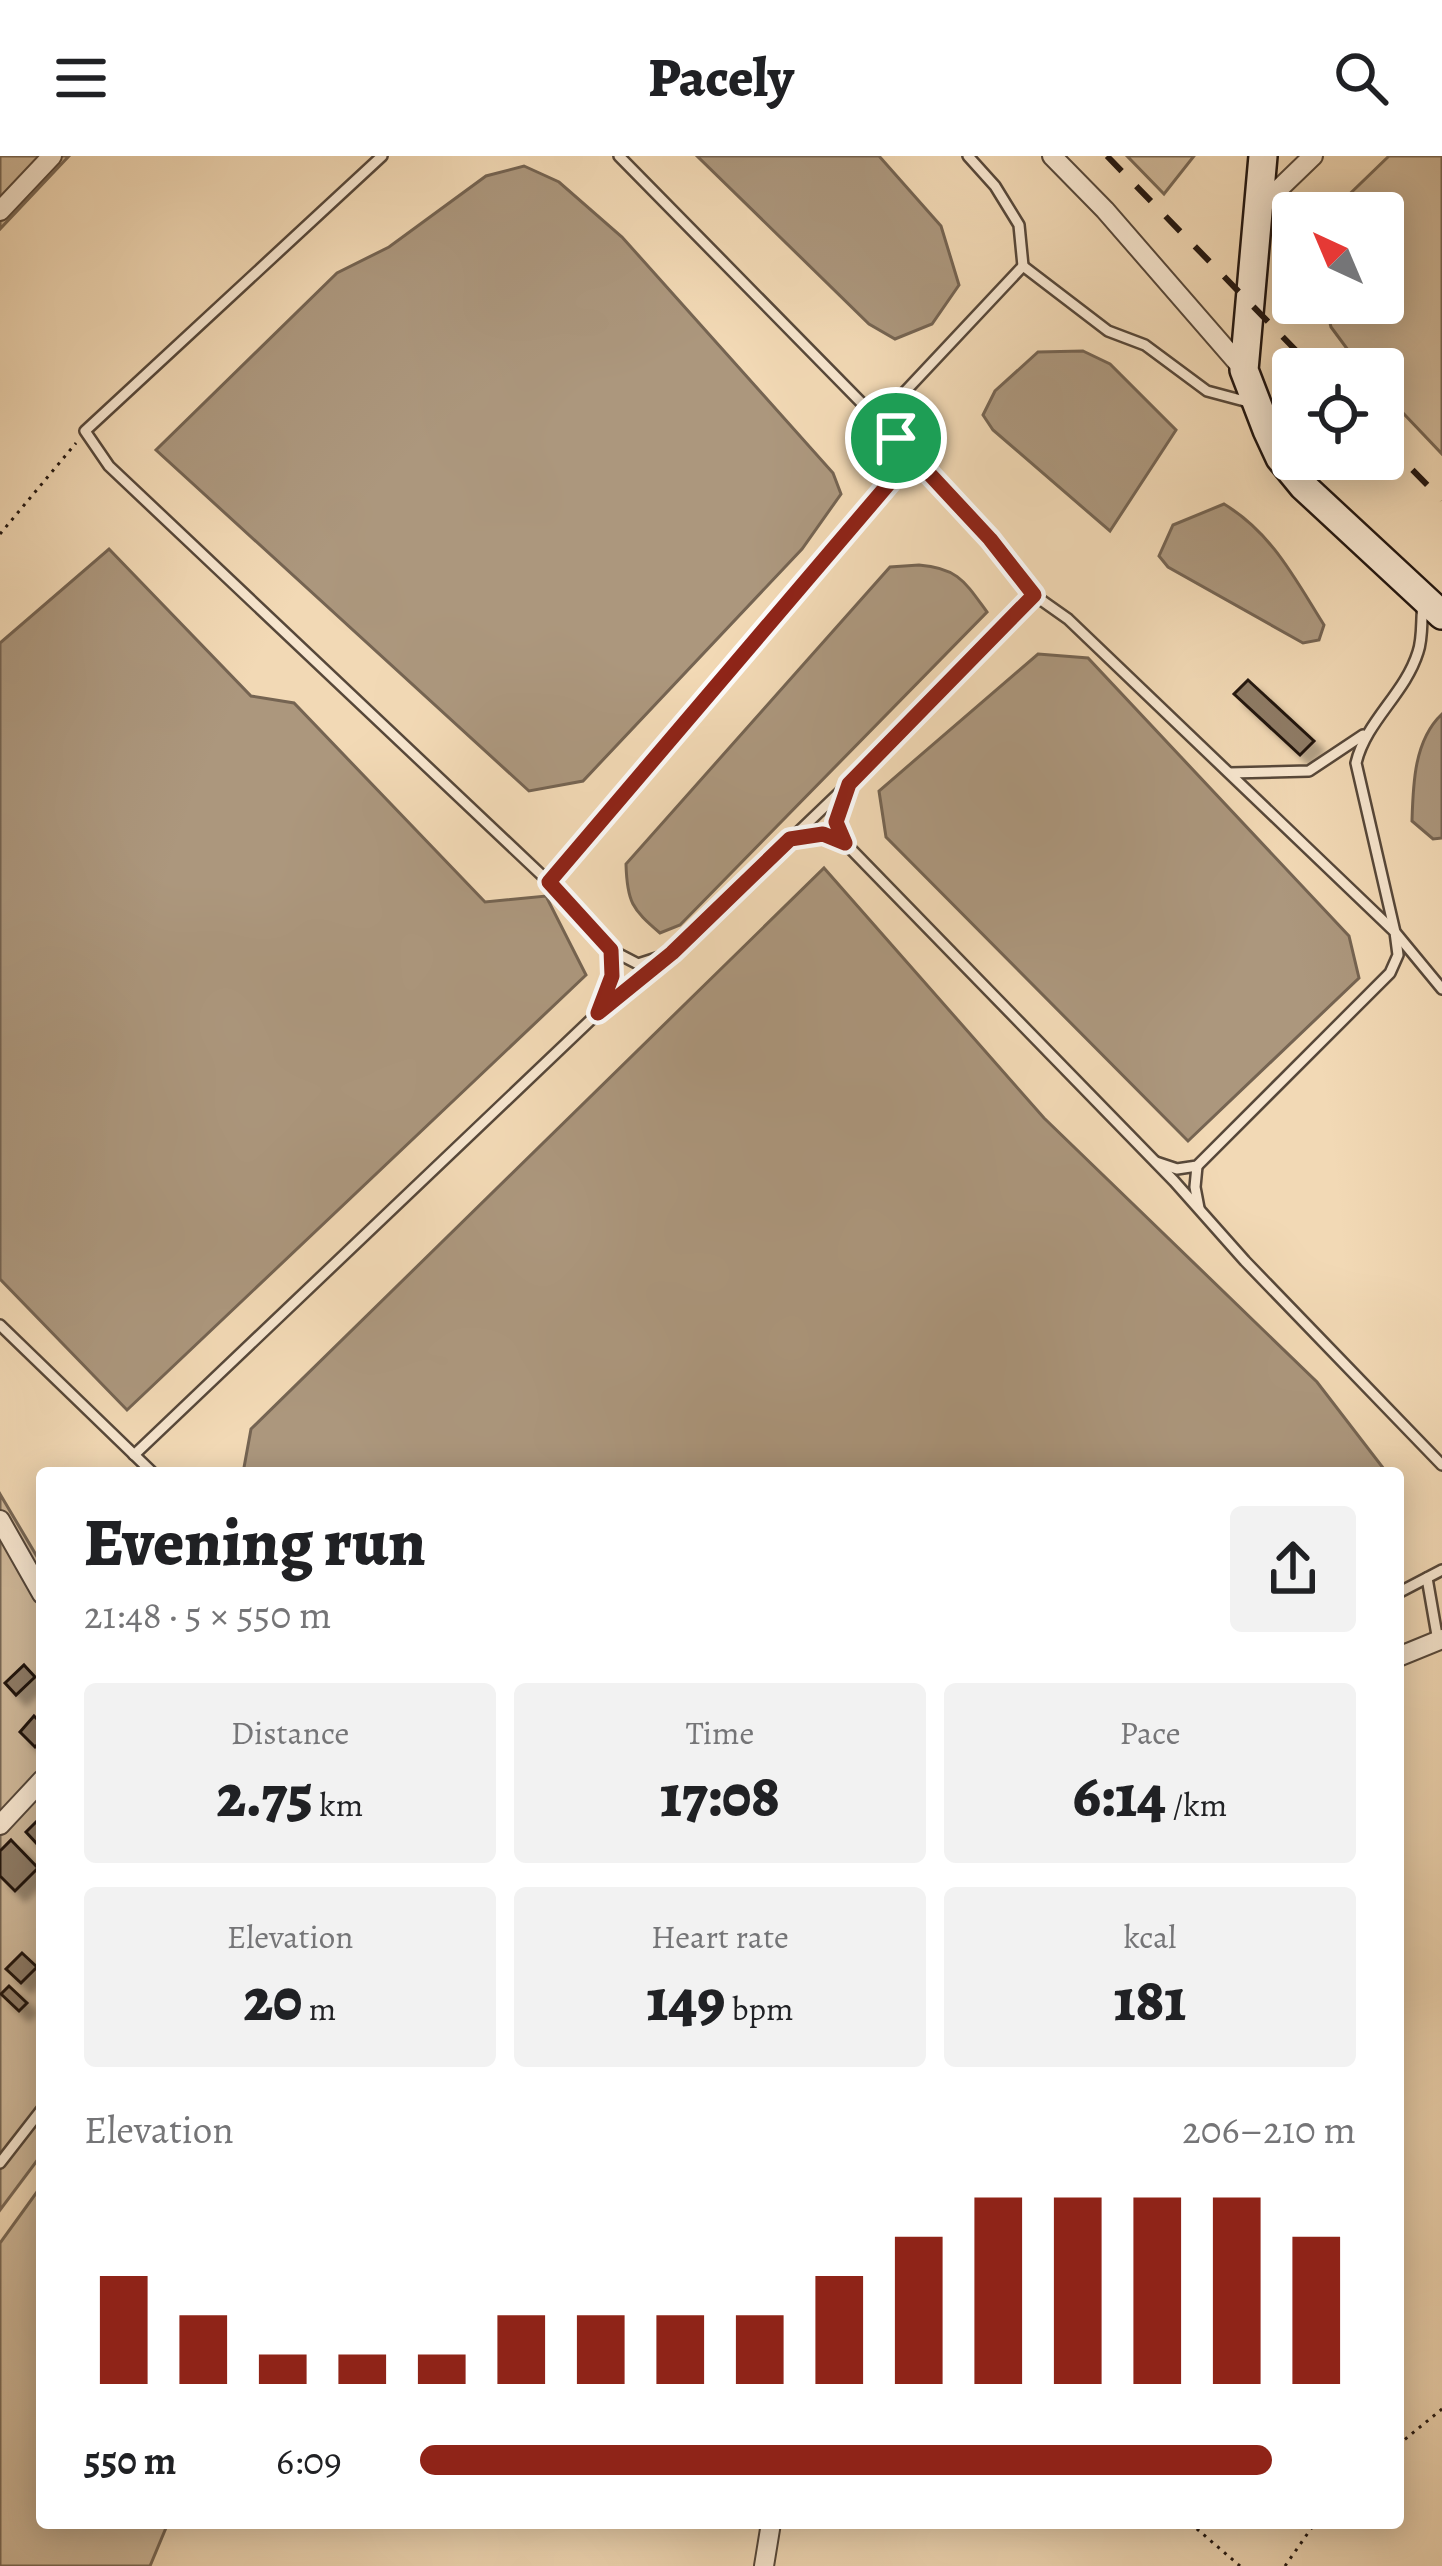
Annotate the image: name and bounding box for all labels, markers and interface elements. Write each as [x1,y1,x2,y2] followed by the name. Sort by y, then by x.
[648,41,794,115] text: Pacely
[48,45,114,111] icon: menu
[1328,45,1394,111] icon: search
[1272,192,1404,324] north arrow
[1272,192,1404,480] map controls
[1272,348,1404,480] button: locate
[845,387,947,489] pin
[863,405,929,471] icon: arrive
[84,1498,426,1588] text: Evening run
[1230,1506,1356,1632] button: share
[84,1588,331,1641] text: 21:48 · 5 × 550 m
[231,1710,349,1755] text: Distance
[686,1710,754,1755] text: Time
[1119,1710,1181,1755] text: Pace
[217,1755,313,1837] text: 2.75
[660,1755,780,1837] text: 17:08
[1073,1755,1166,1837] text: 6:14
[313,1782,363,1827] text: km
[1166,1782,1227,1827] text: /km
[227,1914,353,1959] text: Elevation
[651,1914,789,1959] text: Heart rate
[1124,1914,1176,1959] text: kcal
[244,1959,302,2041] text: 20
[647,1959,725,2041] text: 149
[1114,1959,1186,2041] text: 181
[302,1986,336,2031] text: m
[725,1986,793,2031] text: bpm
[84,2103,234,2156] text: Elevation
[1182,2103,1356,2156] text: 206–210 m
[84,2434,176,2487] text: 550 m
[276,2434,342,2487] text: 6:09

